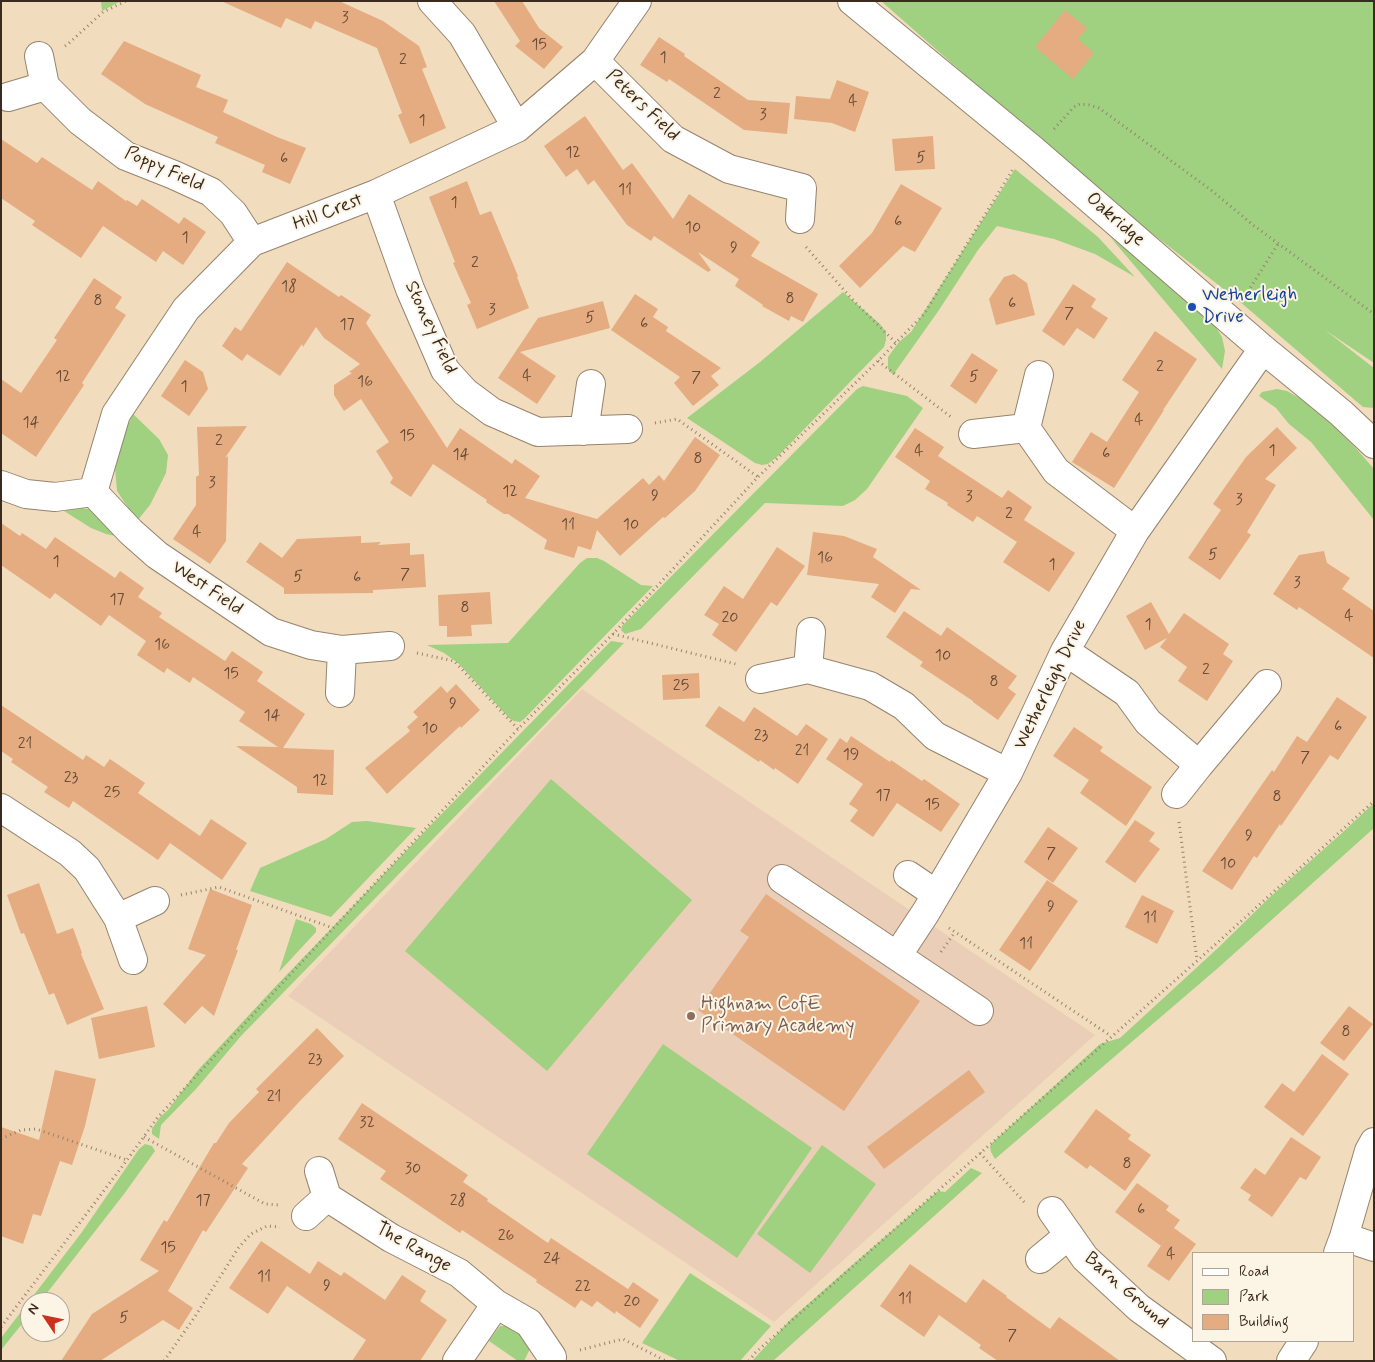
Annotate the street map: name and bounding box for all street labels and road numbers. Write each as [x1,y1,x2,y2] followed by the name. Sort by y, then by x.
[600,65,684,147] street label: Peters Field
[121,142,207,198] street label: Poppy Field
[1081,188,1149,252] street label: Oakridge
[290,189,366,237] street label: Hill Crest
[399,278,461,378] street label: Stoney Field
[167,557,247,621] street label: West Field
[1010,616,1092,754] street label: Wetherleigh Drive
[371,1218,455,1278] street label: The Range
[1079,1248,1173,1334] street label: Barn Ground

